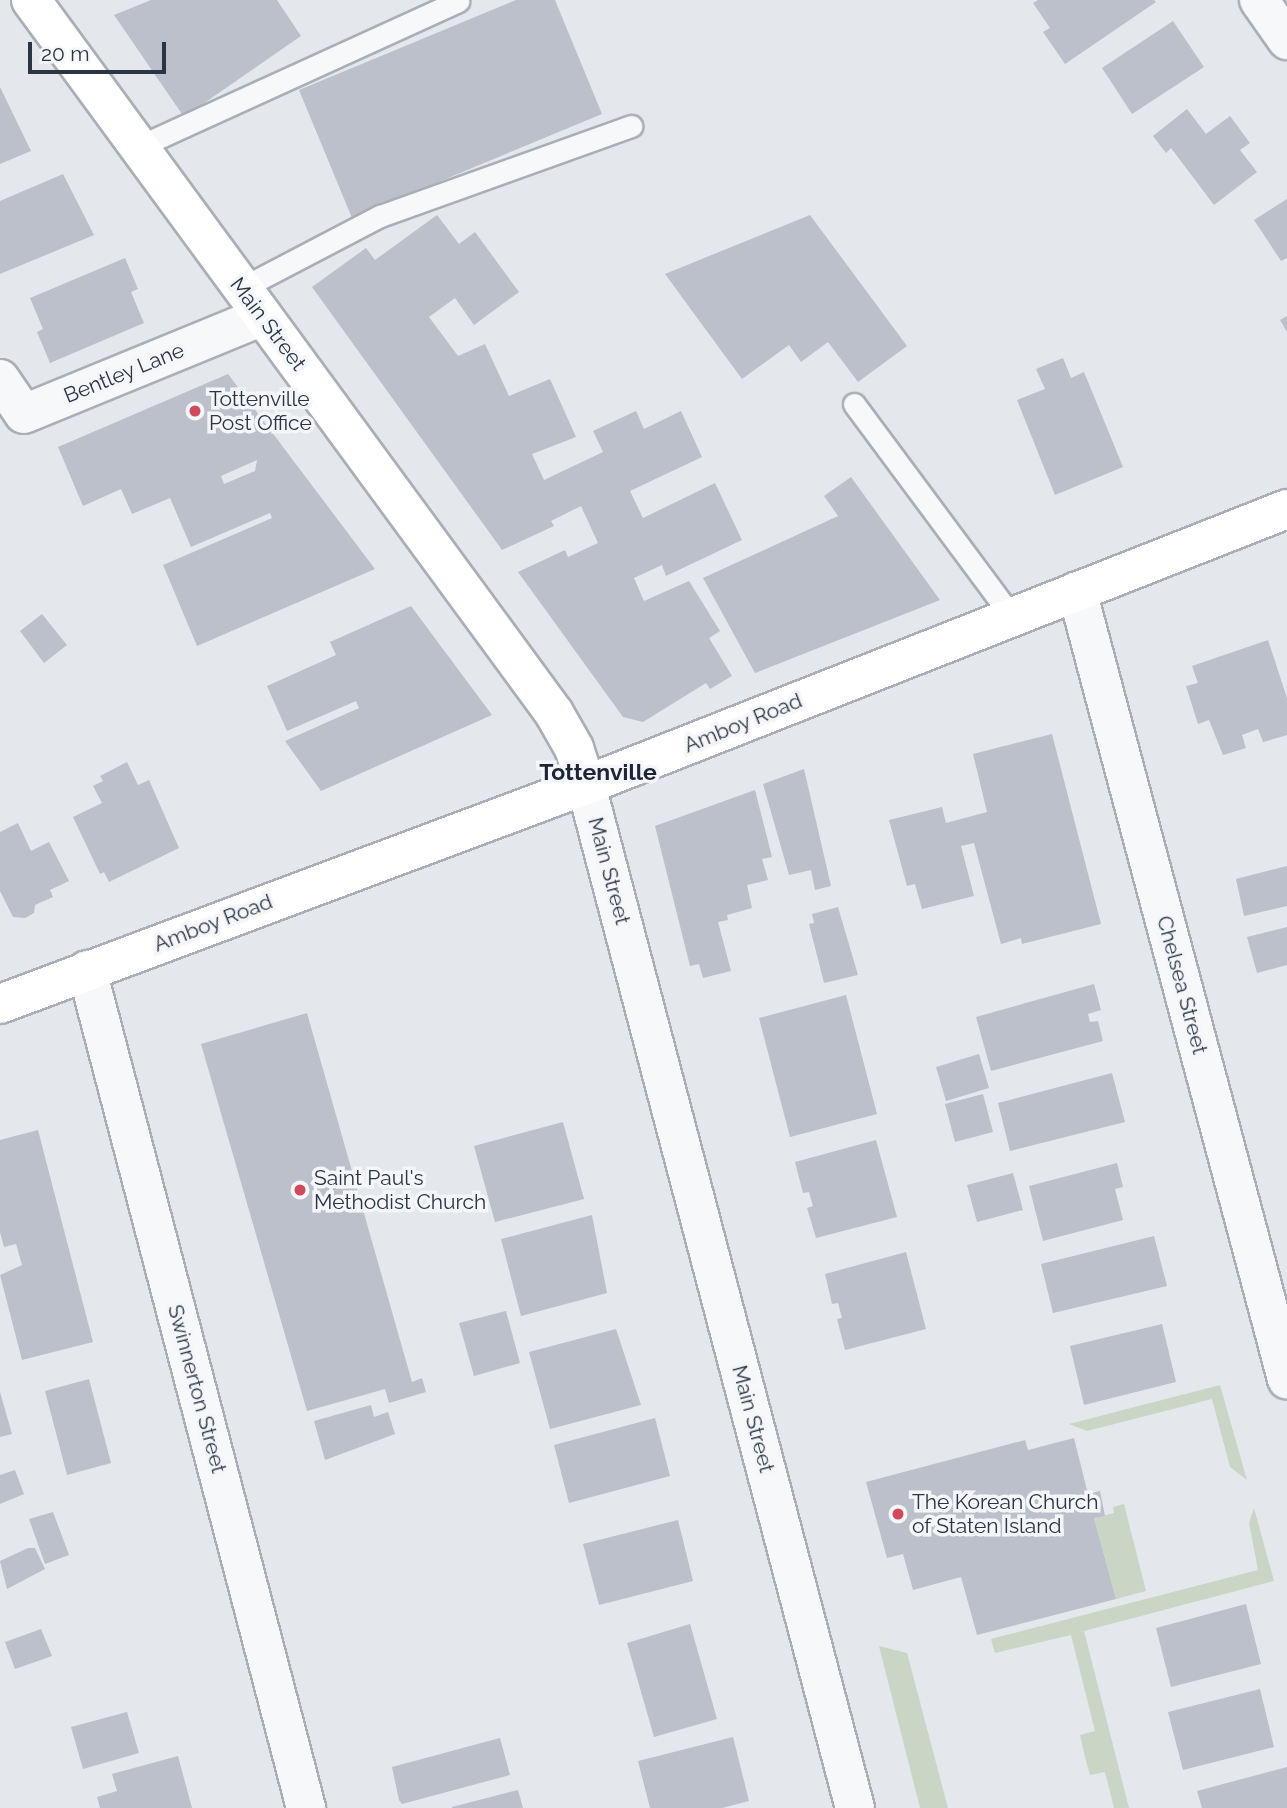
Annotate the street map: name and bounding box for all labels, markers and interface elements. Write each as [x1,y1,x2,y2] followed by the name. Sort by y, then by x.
[32,28,170,72] scale bar
[41,41,89,66] text: 20 m
[225,272,311,376] street label: Main Street
[60,337,188,409] street label: Bentley Lane
[209,386,312,436] place label: Tottenville Post Office
[187,403,203,419] marker: Tottenville Post Office
[680,688,806,758] street label: Amboy Road
[539,758,657,786] district label: Tottenville
[583,815,635,927] street label: Main Street
[150,889,276,957] street label: Amboy Road
[1151,913,1213,1057] street label: Chelsea Street
[314,1165,486,1215] place label: Saint Paul's Methodist Church
[292,1182,308,1198] marker: Saint Paul's Methodist Church
[162,1302,232,1476] street label: Swinnerton Street
[727,1363,779,1475] street label: Main Street
[912,1489,1098,1539] place label: The Korean Church of Staten Island
[890,1506,906,1522] marker: The Korean Church of Staten Island

